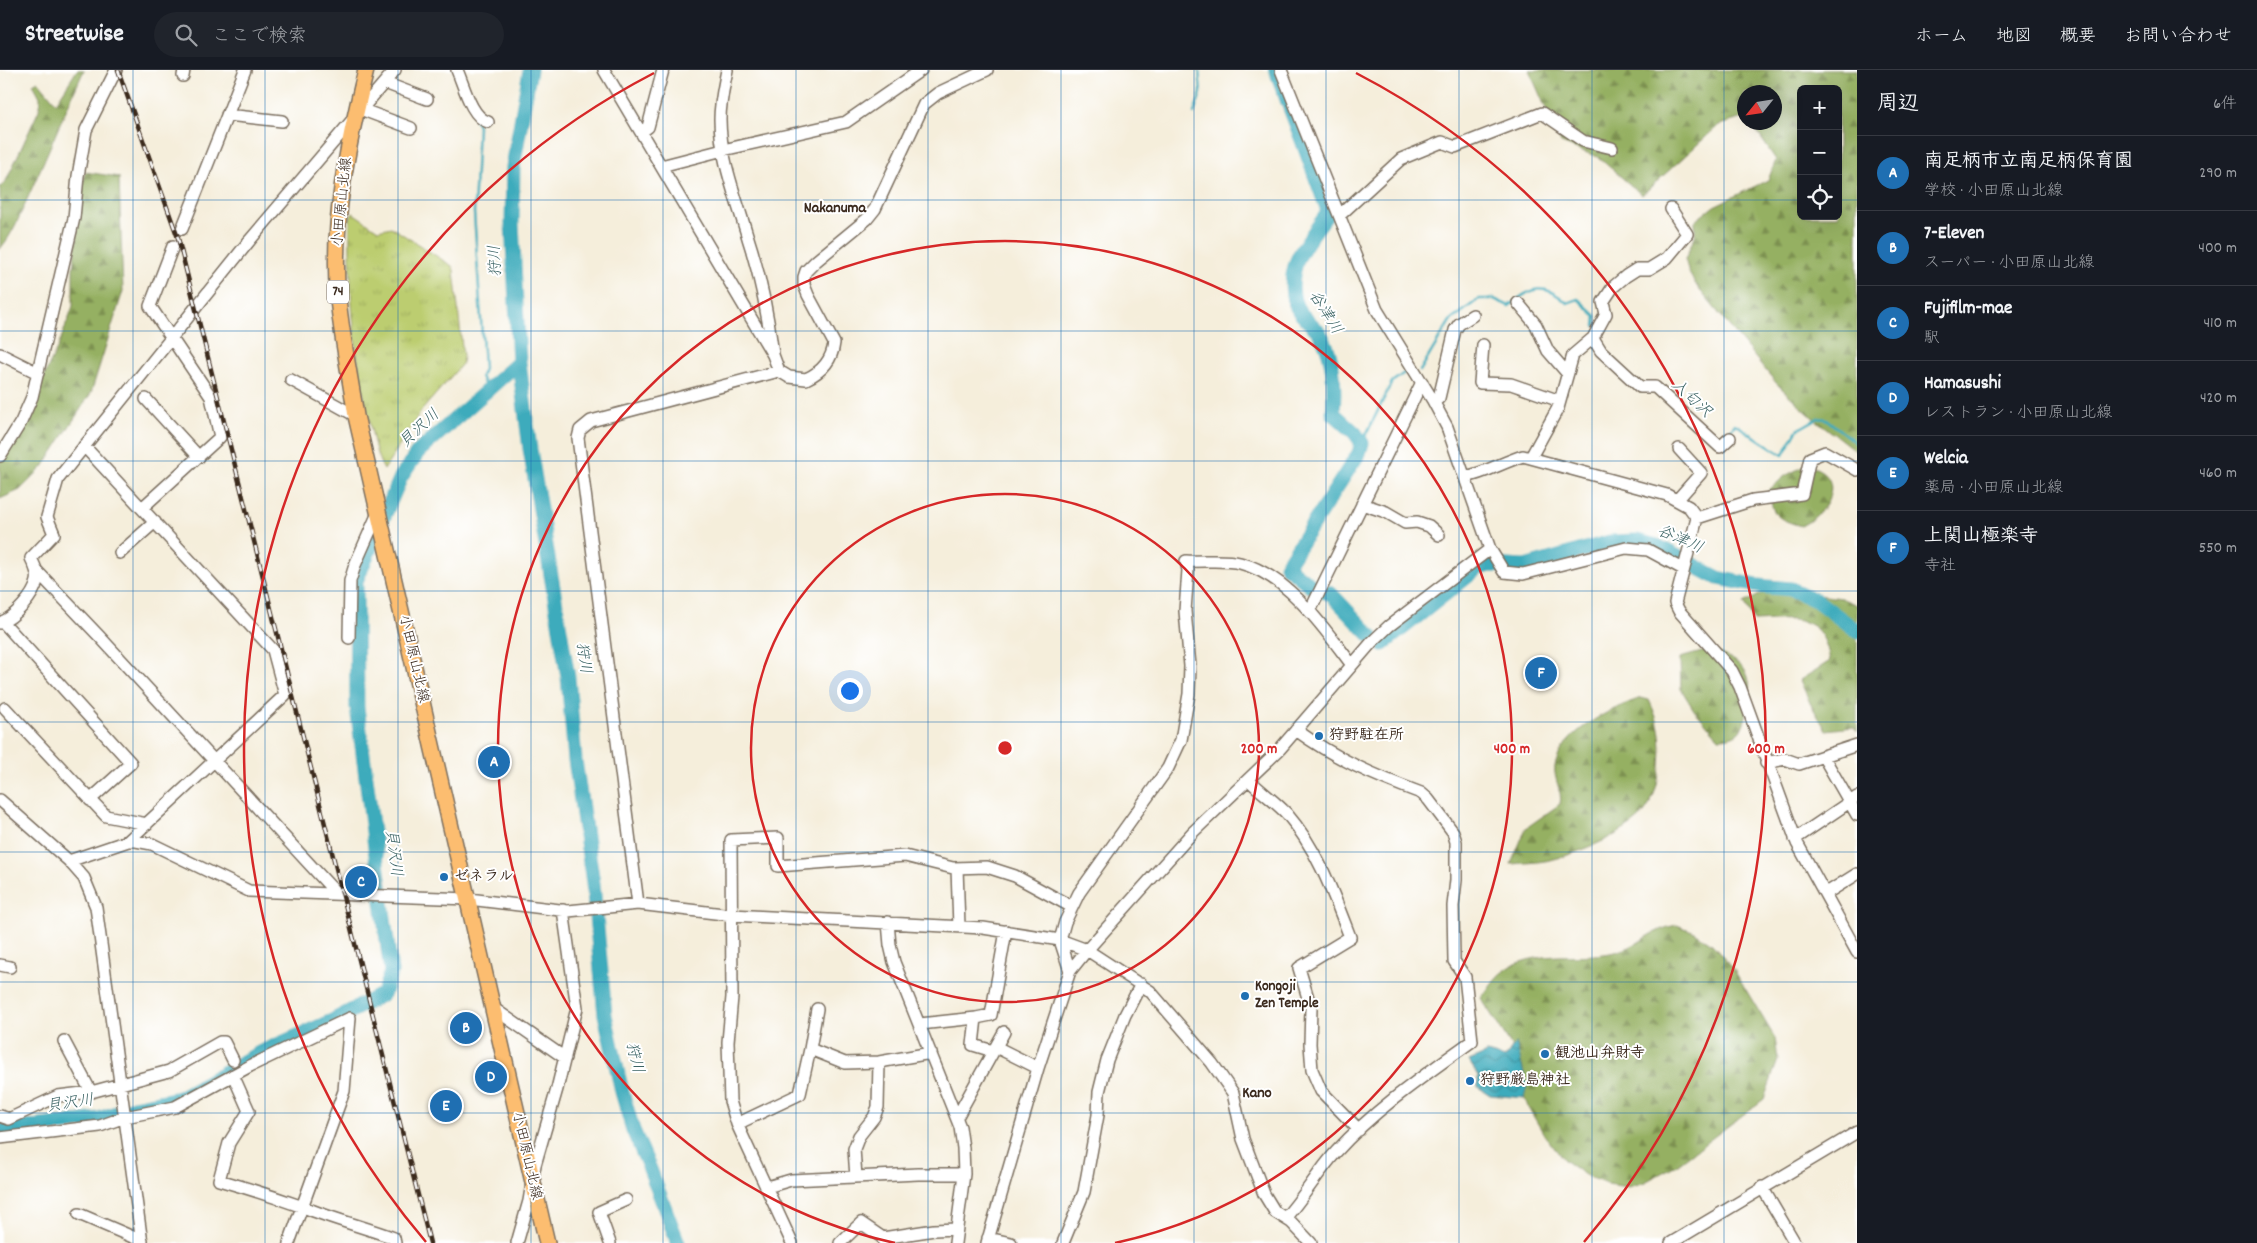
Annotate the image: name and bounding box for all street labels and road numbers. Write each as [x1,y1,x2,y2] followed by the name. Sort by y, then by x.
[327,156,359,248] street label: 小田原山北線
[327,280,349,303] road number: 74
[392,613,434,705] street label: 小田原山北線
[505,1110,547,1202] street label: 小田原山北線

